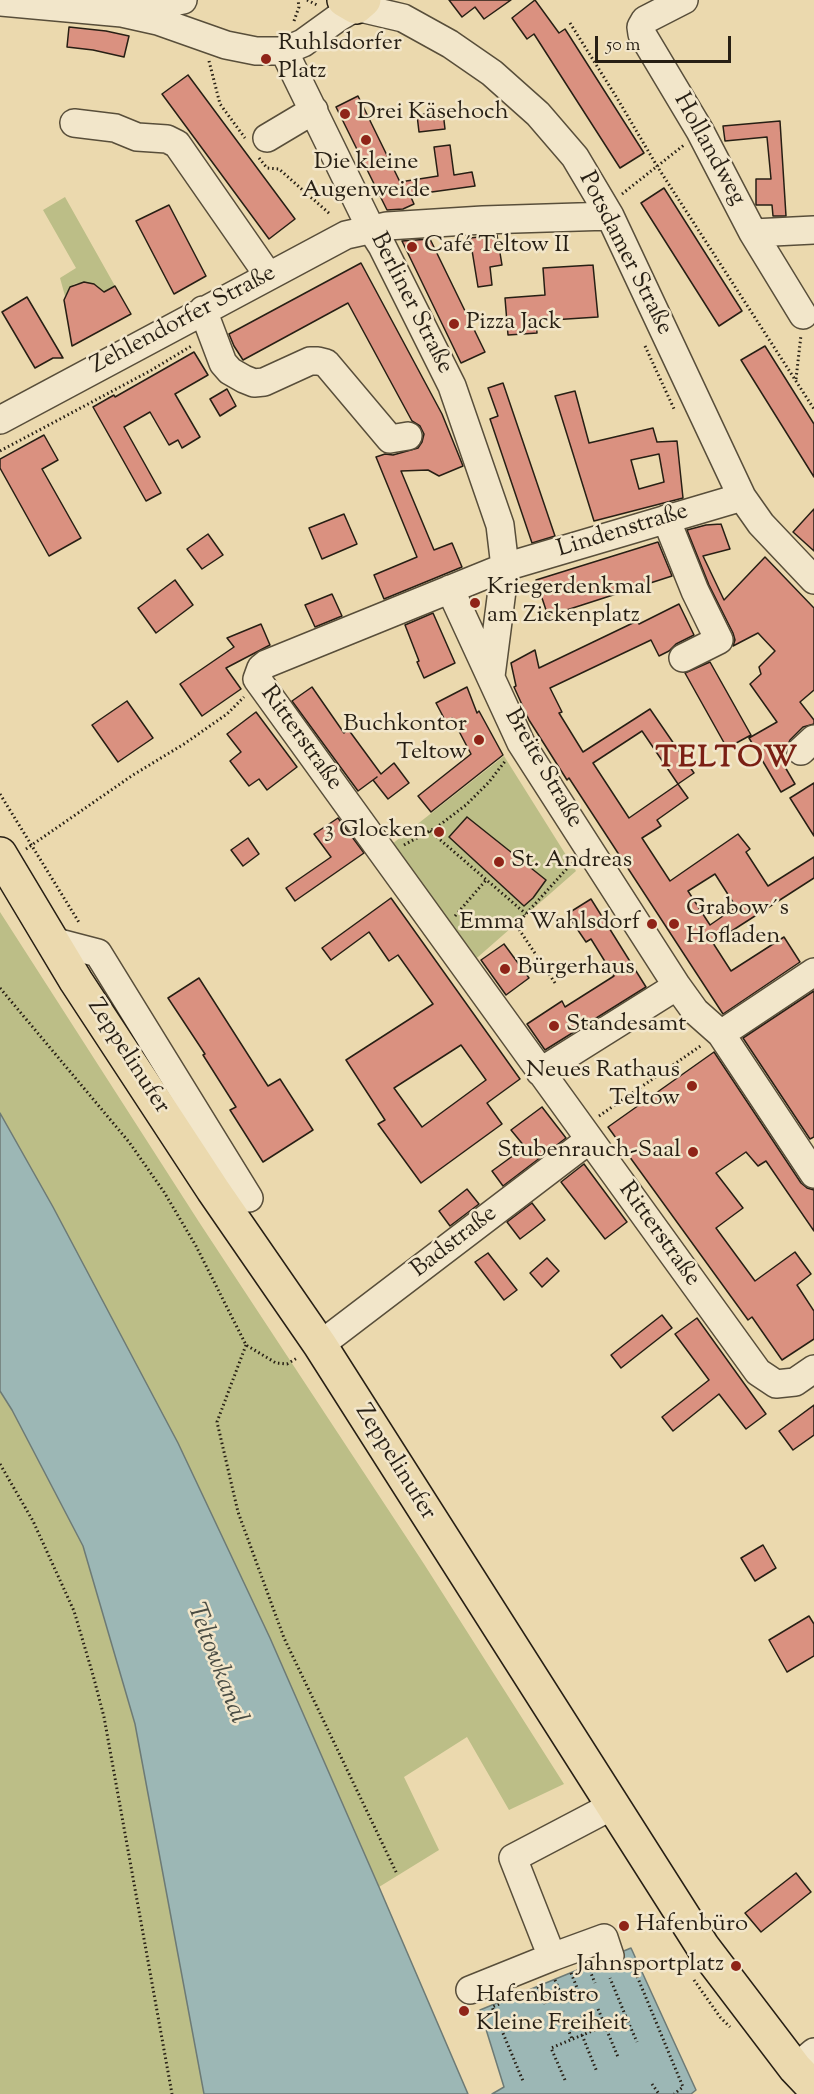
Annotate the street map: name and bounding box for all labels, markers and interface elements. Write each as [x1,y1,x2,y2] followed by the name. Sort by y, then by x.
[598,24,734,62] scale bar
[278,31,402,87] place label: Ruhlsdorfer Platz
[606,33,640,59] text: 50 m
[259,52,273,66] marker: Ruhlsdorfer Platz
[665,89,751,211] street label: Hollandweg
[357,100,509,128] place label: Drei Käsehoch
[338,107,352,121] marker: Drei Käsehoch
[359,133,373,147] marker: Die kleine Augenweide
[302,150,430,206] place label: Die kleine Augenweide
[571,168,677,340] street label: Potsdamer Straße
[362,229,458,379] street label: Berliner Straße
[424,233,570,261] place label: Café Teltow II
[405,240,419,254] marker: Café Teltow II
[87,260,281,382] street label: Zehlendorfer Straße
[466,310,562,338] place label: Pizza Jack
[447,317,461,331] marker: Pizza Jack
[554,498,692,566] street label: Lindenstraße
[487,575,652,631] place label: Kriegerdenkmal am Zickenplatz
[468,596,482,610] marker: Kriegerdenkmal am Zickenplatz
[252,681,348,797] street label: Ritterstraße
[496,704,588,834] street label: Breite Straße
[343,712,467,768] place label: Buchkontor Teltow
[472,733,486,747] marker: Buchkontor Teltow
[655,743,799,779] district label: TELTOW
[324,818,427,846] place label: 3 Glocken
[432,825,446,839] marker: 3 Glocken
[511,848,632,876] place label: St. Andreas
[492,855,506,869] marker: St. Andreas
[686,896,789,952] place label: Grabow´s Hofladen
[459,910,640,938] place label: Emma Wahlsdorf
[645,917,659,931] marker: Emma Wahlsdorf
[667,917,681,931] marker: Grabow´s Hofladen
[517,955,635,983] place label: Bürgerhaus
[498,962,512,976] marker: Bürgerhaus
[79,994,175,1120] street label: Zeppelinufer
[566,1012,686,1040] place label: Standesamt
[547,1019,561,1033] marker: Standesamt
[526,1058,680,1114] place label: Neues Rathaus Teltow
[685,1079,699,1093] marker: Neues Rathaus Teltow
[497,1138,681,1166] place label: Stubenrauch-Saal
[686,1145,700,1159] marker: Stubenrauch-Saal
[610,1177,706,1293] street label: Ritterstraße
[406,1201,504,1285] street label: Badstraße
[347,1400,441,1526] street label: Zeppelinufer
[178,1599,252,1729] water label: Teltowkanal
[636,1912,748,1940] place label: Hafenbüro
[617,1919,631,1933] marker: Hafenbüro
[577,1952,724,1980] place label: Jahnsportplatz
[729,1959,743,1973] marker: Jahnsportplatz
[476,1983,628,2039] place label: Hafenbistro Kleine Freiheit
[457,2004,471,2018] marker: Hafenbistro Kleine Freiheit

